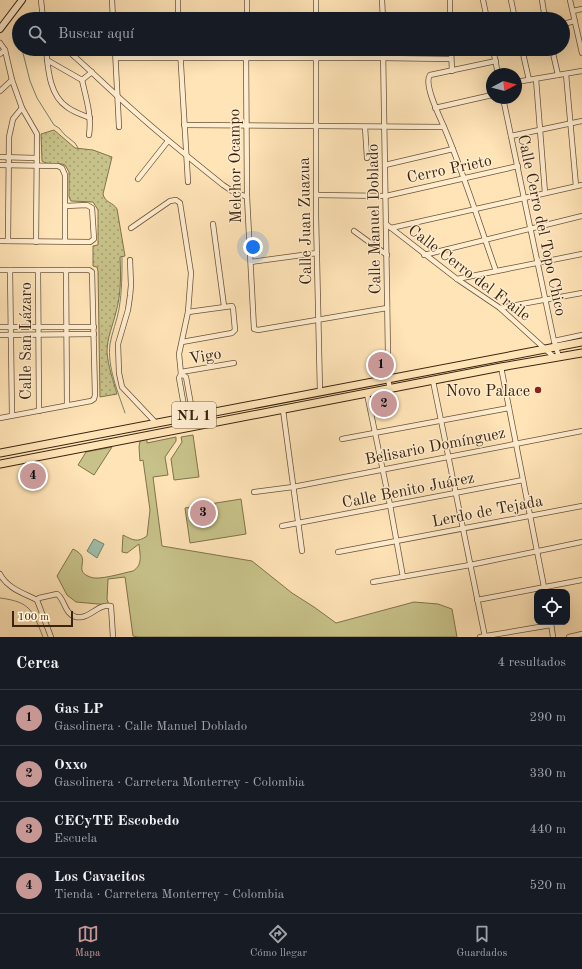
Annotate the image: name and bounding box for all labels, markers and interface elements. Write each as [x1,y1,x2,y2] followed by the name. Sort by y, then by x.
[12,12,570,56] search box
[26,23,48,45] icon: search
[58,27,134,42] text: Buscar aquí
[486,68,522,104] north arrow
[227,108,245,223] street label: Melchor Ocampo
[514,133,568,318] street label: Calle Cerro del Topo Chico
[366,143,384,295] street label: Calle Manuel Doblado
[406,153,493,187] street label: Cerro Prieto
[297,157,315,285] street label: Calle Juan Zuazua
[405,223,533,325] street label: Calle Cerro del Fraile
[243,237,263,257] your location
[19,282,35,400] street label: Calle San Lázaro
[188,346,223,368] street label: Vigo
[368,350,394,380] pin: 1
[446,384,530,400] place label: Novo Palace
[533,385,543,395] marker: Novo Palace
[371,389,397,419] pin: 2
[172,402,216,428] road number: NL 1
[364,425,507,468] street label: Belisario Domínguez
[20,461,46,491] pin: 4
[341,470,476,512] street label: Calle Benito Juárez
[431,493,544,531] street label: Lerdo de Tejada
[190,498,216,528] pin: 3
[534,589,570,625] map controls
[534,589,570,625] button: locate
[12,609,73,628] scale bar
[18,612,49,623] text: 100 m
[16,655,59,672] text: Cerca
[498,656,566,669] text: 4 resultados
[54,702,104,717] text: Gas LP
[25,711,33,724] text: 1
[529,711,566,724] text: 290 m
[54,720,247,733] text: Gasolinera · Calle Manuel Doblado
[54,758,87,773] text: Oxxo
[25,767,33,780] text: 2
[529,767,566,780] text: 330 m
[54,776,305,789] text: Gasolinera · Carretera Monterrey - Colombia
[54,814,179,829] text: CECyTE Escobedo
[25,823,33,836] text: 3
[529,823,566,836] text: 440 m
[54,832,97,845] text: Escuela
[54,870,145,885] text: Los Cavacitos
[25,879,33,892] text: 4
[529,879,566,892] text: 520 m
[54,888,284,901] text: Tienda · Carretera Monterrey - Colombia
[75,923,101,961] tab: Mapa
[250,923,307,961] tab: Cómo llegar
[456,923,507,961] tab: Guardados

